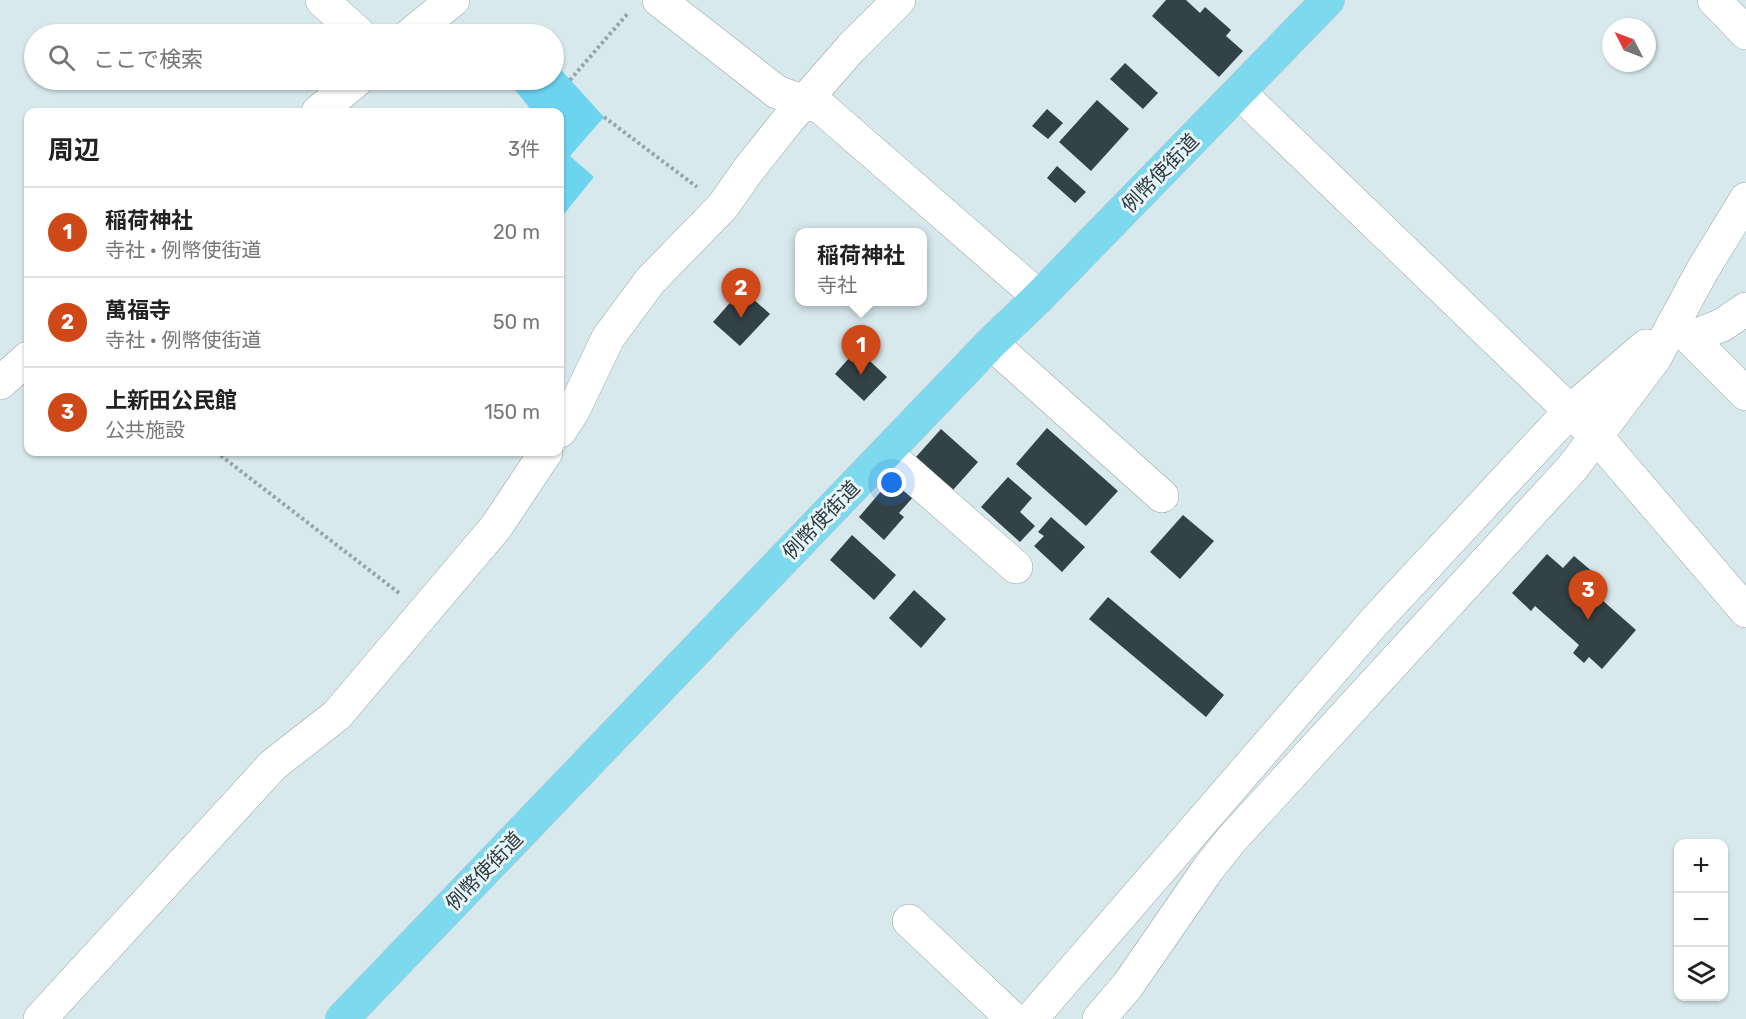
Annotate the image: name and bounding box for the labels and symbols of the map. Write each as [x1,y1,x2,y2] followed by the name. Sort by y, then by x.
[1602,18,1656,72] north arrow
[1117,129,1203,217] street label: 例幣使街道
[722,268,760,318] pin: 2
[842,326,880,375] pin: 1
[877,468,906,497] your location
[778,476,864,564] street label: 例幣使街道
[1568,570,1608,620] pin: 3
[441,827,527,915] street label: 例幣使街道

